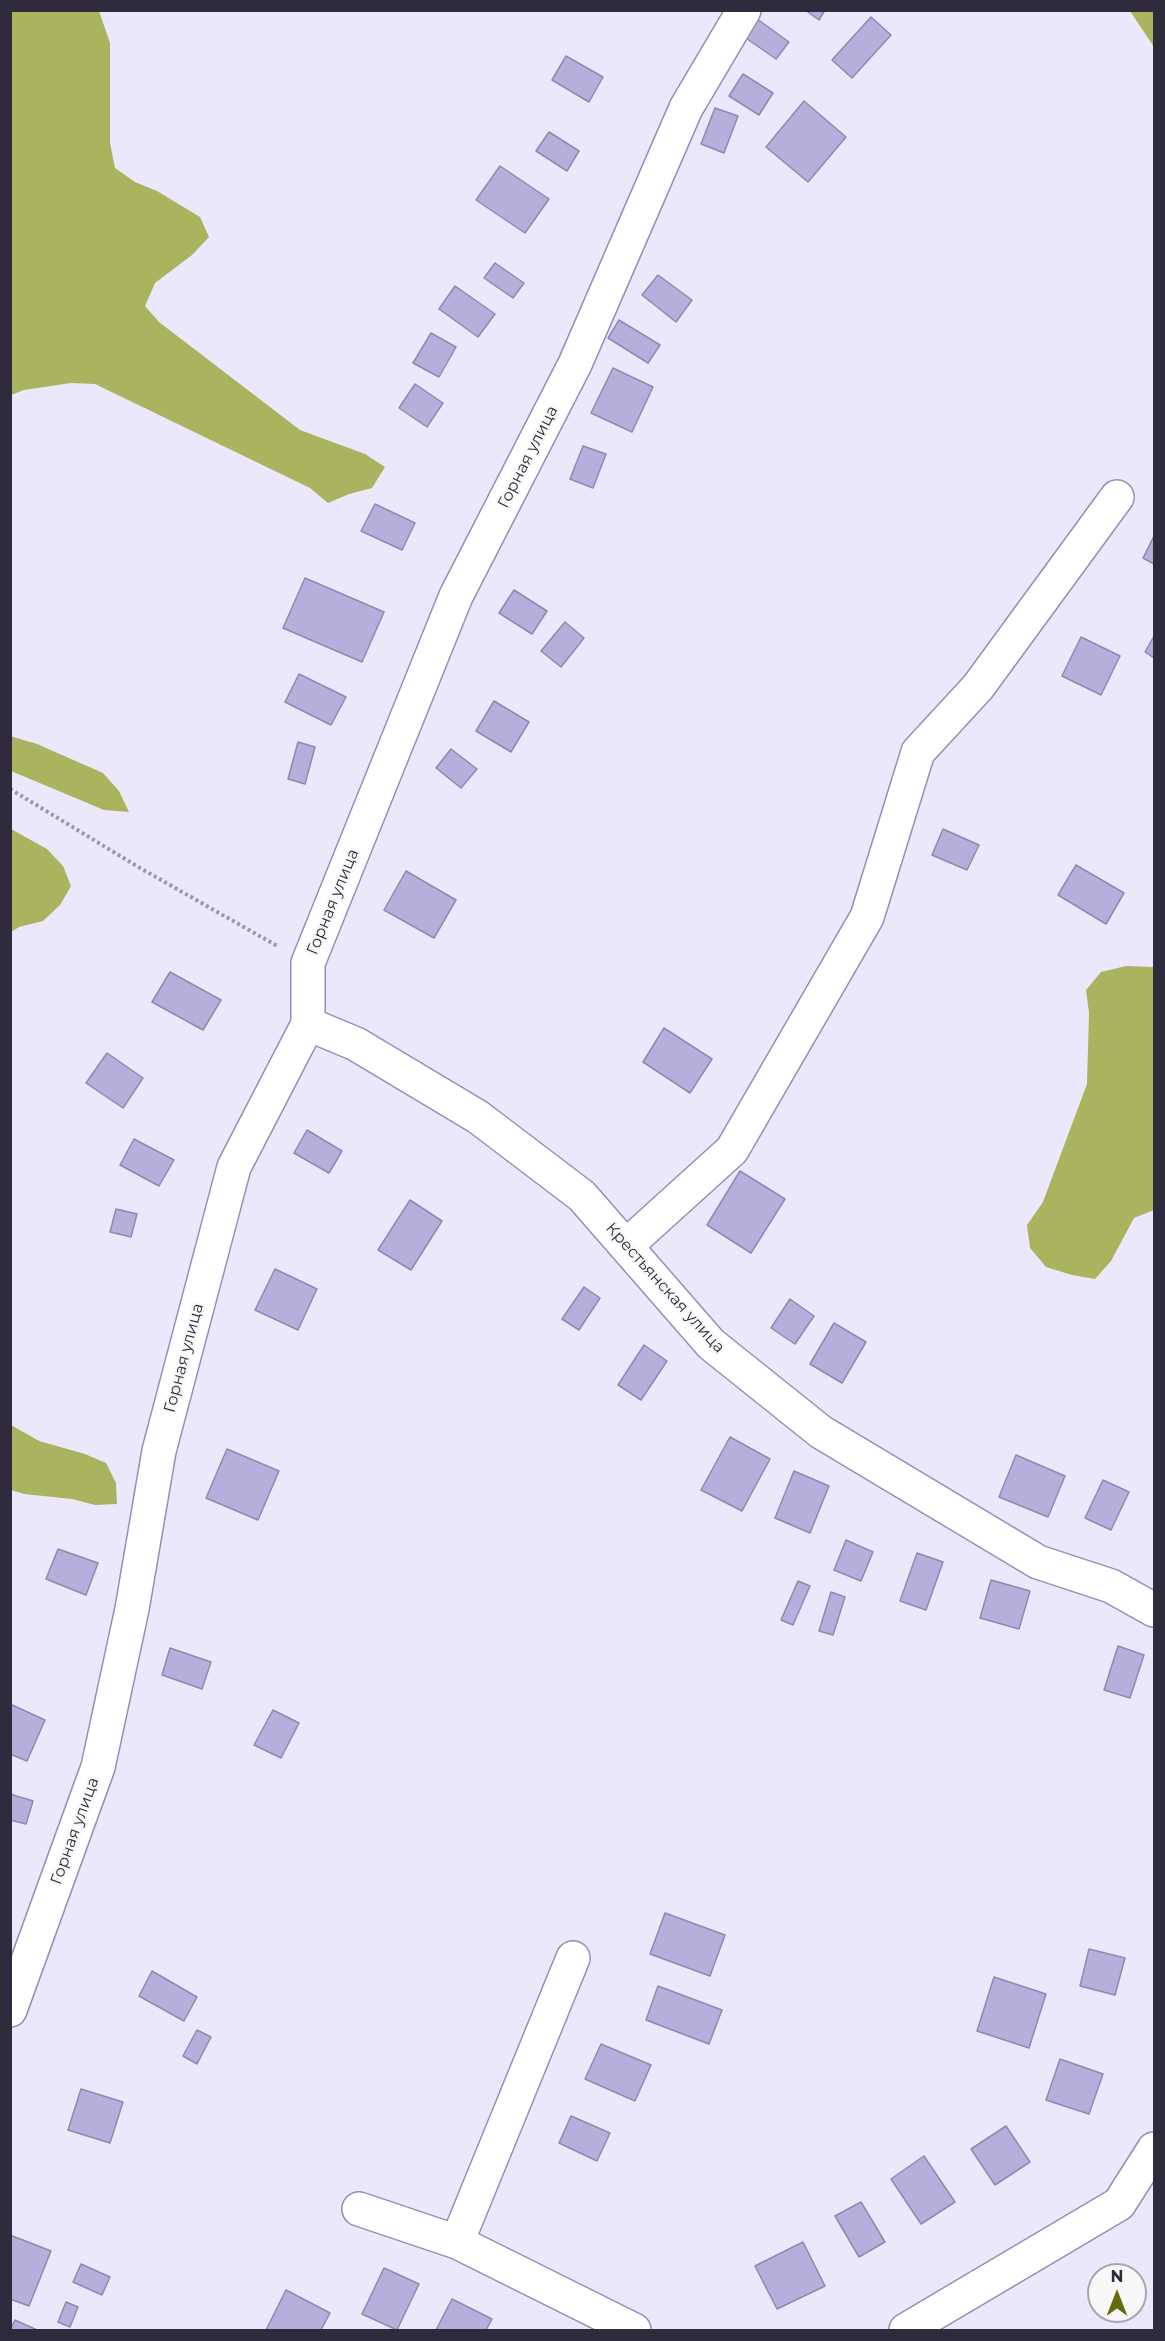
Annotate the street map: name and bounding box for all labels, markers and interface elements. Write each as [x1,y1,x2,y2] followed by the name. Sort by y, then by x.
[494,403,562,511] street label: Горная улица
[303,846,363,958] street label: Горная улица
[601,1219,729,1357] street label: Крестьянская улица
[160,1301,208,1415] street label: Горная улица
[47,1775,103,1887] street label: Горная улица
[1087,2263,1147,2323] north arrow
[1111,2267,1123,2286] text: N

